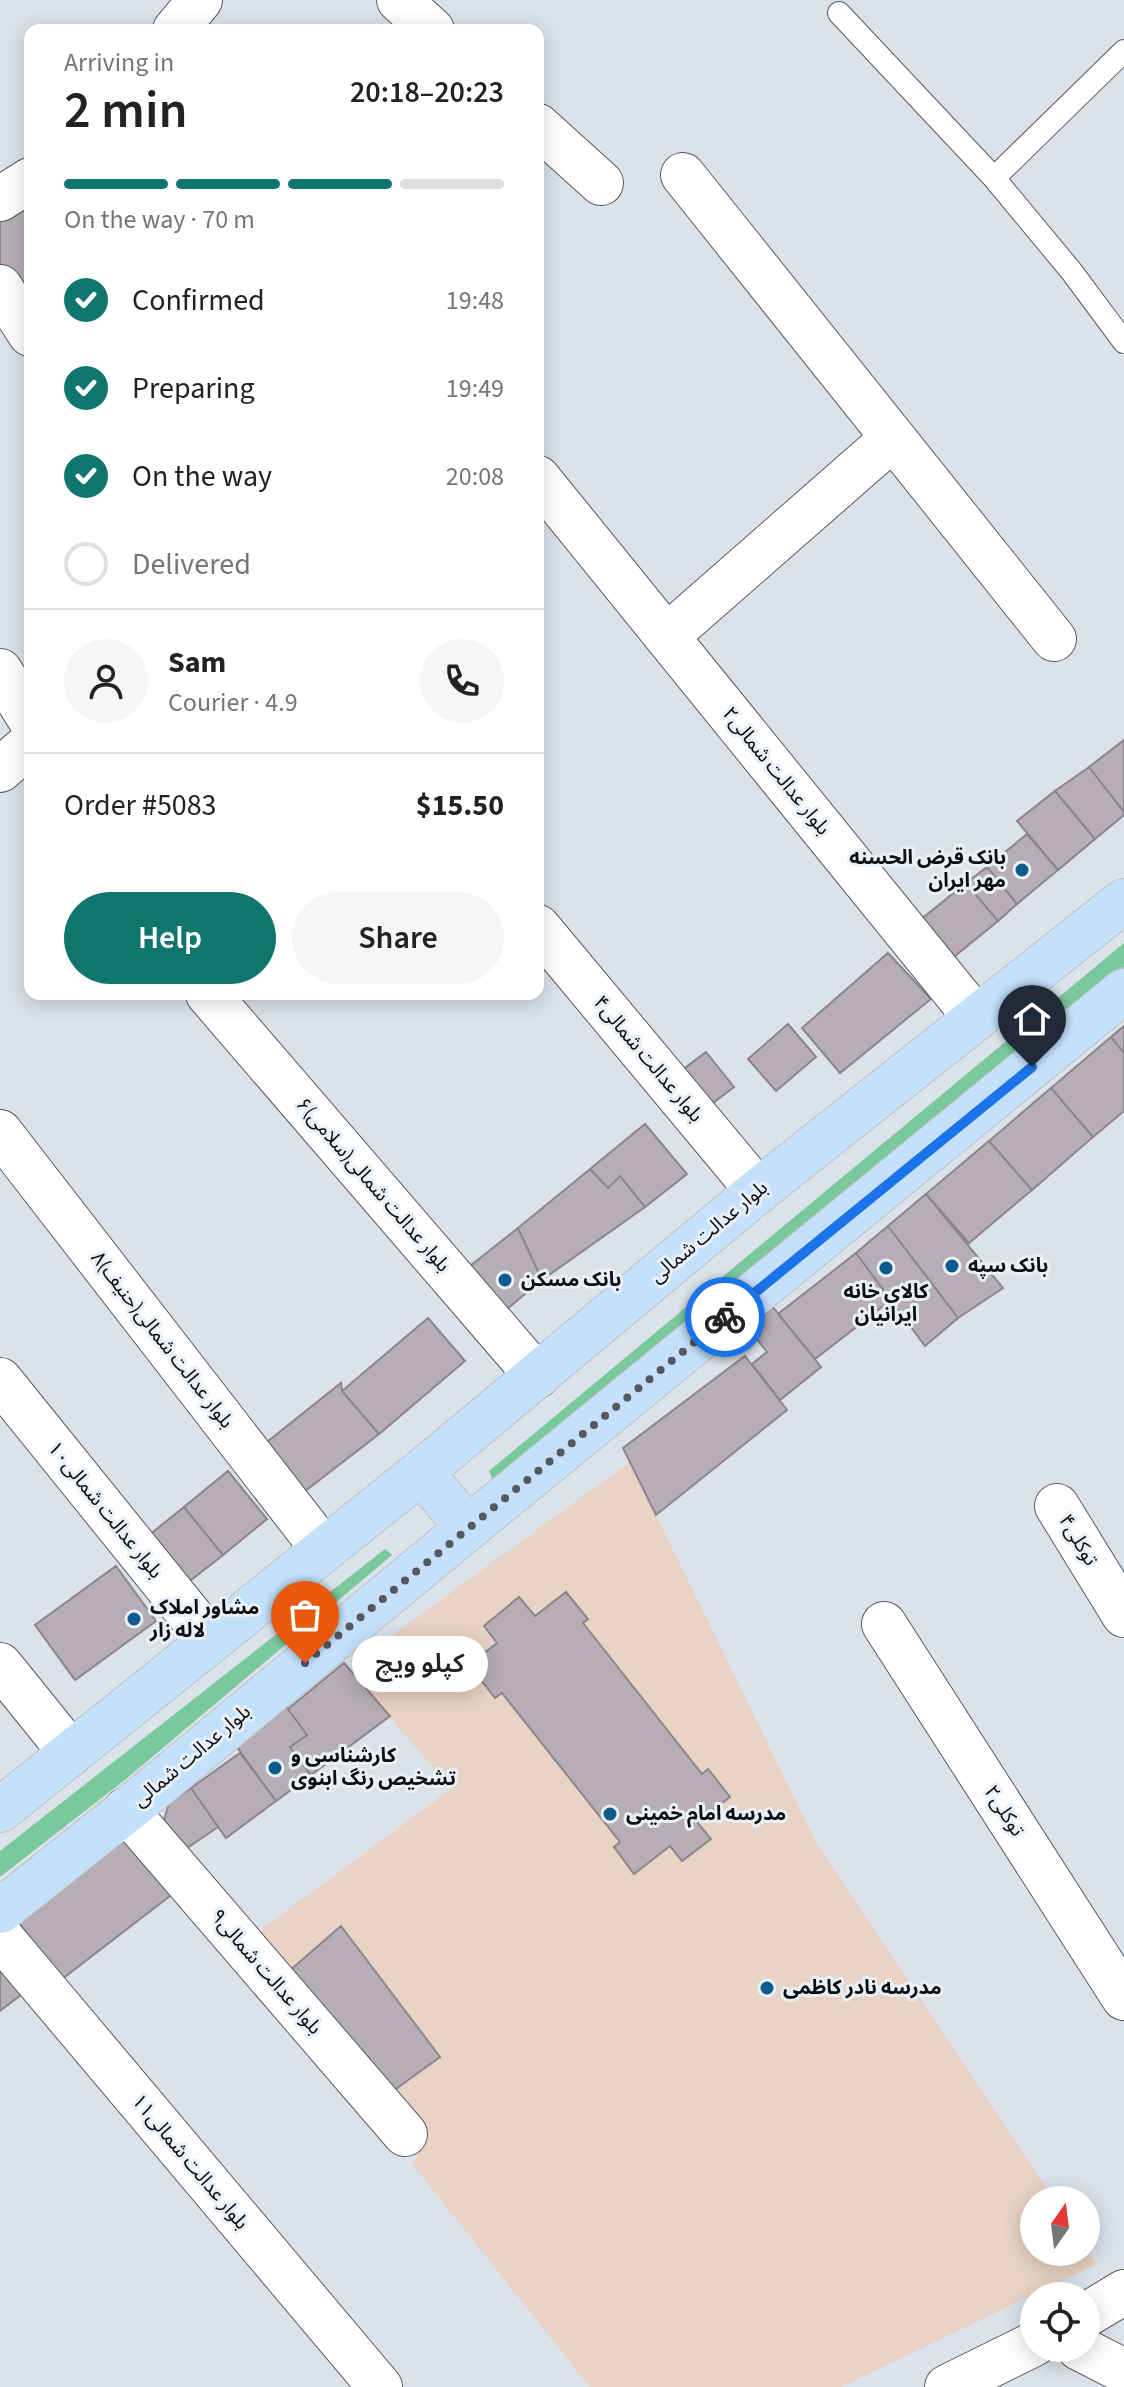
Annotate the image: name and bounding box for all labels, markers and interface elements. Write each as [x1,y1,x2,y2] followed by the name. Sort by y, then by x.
[64,44,174,81] text: Arriving in
[350,71,504,114] text: 20:18–20:23
[64,74,188,148] text: 2 min
[64,201,255,238] text: On the way · 70 m
[64,278,108,322] icon: check
[132,279,265,322] text: Confirmed
[446,282,504,319] text: 19:48
[64,366,108,410] icon: check
[132,367,255,410] text: Preparing
[446,370,504,407] text: 19:49
[64,454,108,498] icon: check
[132,455,272,498] text: On the way
[446,458,504,495] text: 20:08
[132,543,251,586] text: Delivered
[64,639,148,723] button: person
[420,639,504,723] button: phone
[168,641,226,684] text: Sam
[168,684,298,721] text: Courier · 4.9
[715,701,837,841] street label: بلوار عدالت شمالی۲
[64,784,217,827] text: Order #5083
[416,784,504,827] text: $15.50
[849,844,1006,895] place label: بانک قرض الحسنه مهر ایران
[1013,861,1031,879] marker: بانک قرض الحسنه مهر ایران
[64,892,276,984] button: Help
[292,892,504,984] button: Share
[998,985,1066,1067] pin
[587,990,709,1128] street label: بلوار عدالت شمالی۴
[1010,997,1054,1041] icon: home
[289,1092,457,1278] street label: ۶بلوار عدالت شمالی(سلامی)
[644,1174,774,1290] street label: بلوار عدالت شمالی
[84,1245,240,1435] street label: ۸بلوار عدالت شمالی(حنیف)
[968,1252,1048,1280] place label: بانک سپه
[943,1257,961,1275] marker: بانک سپه
[877,1259,895,1277] marker: کالای خانه ایرانیان
[521,1266,621,1294] place label: بانک مسکن
[496,1271,514,1289] marker: بانک مسکن
[685,1277,765,1357] courier
[844,1278,929,1329] place label: کالای خانه ایرانیان
[703,1295,747,1339] icon: bike
[41,1435,169,1585] street label: بلوار عدالت شمالی۱۰
[1052,1509,1104,1571] street label: توکلی۴
[271,1581,339,1663] pin
[283,1593,327,1637] icon: bag
[149,1594,259,1645] place label: مشاور املاک لاله زار
[125,1610,143,1628] marker: مشاور املاک لاله زار
[353,1635,489,1691] callout: کپلو ویچ
[376,1645,465,1682] text: کپلو ویچ
[127,1698,257,1814] street label: بلوار عدالت شمالی
[291,1742,456,1793] place label: کارشناسی و تشخیص رنگ ابنوی
[266,1759,284,1777] marker: کارشناسی و تشخیص رنگ ابنوی
[977,1780,1031,1842] street label: توکلی۲
[626,1800,786,1828] place label: مدرسه امام خمینی
[601,1805,619,1823] marker: مدرسه امام خمینی
[204,1903,328,2041] street label: بلوار عدالت شمالی۹
[783,1974,942,2002] place label: مدرسه نادر کاظمی
[758,1979,776,1997] marker: مدرسه نادر کاظمی
[125,2088,255,2236] street label: بلوار عدالت شمالی۱۱
[1020,2186,1100,2266] north arrow
[1020,2186,1100,2362] map controls
[1020,2282,1100,2362] button: locate

